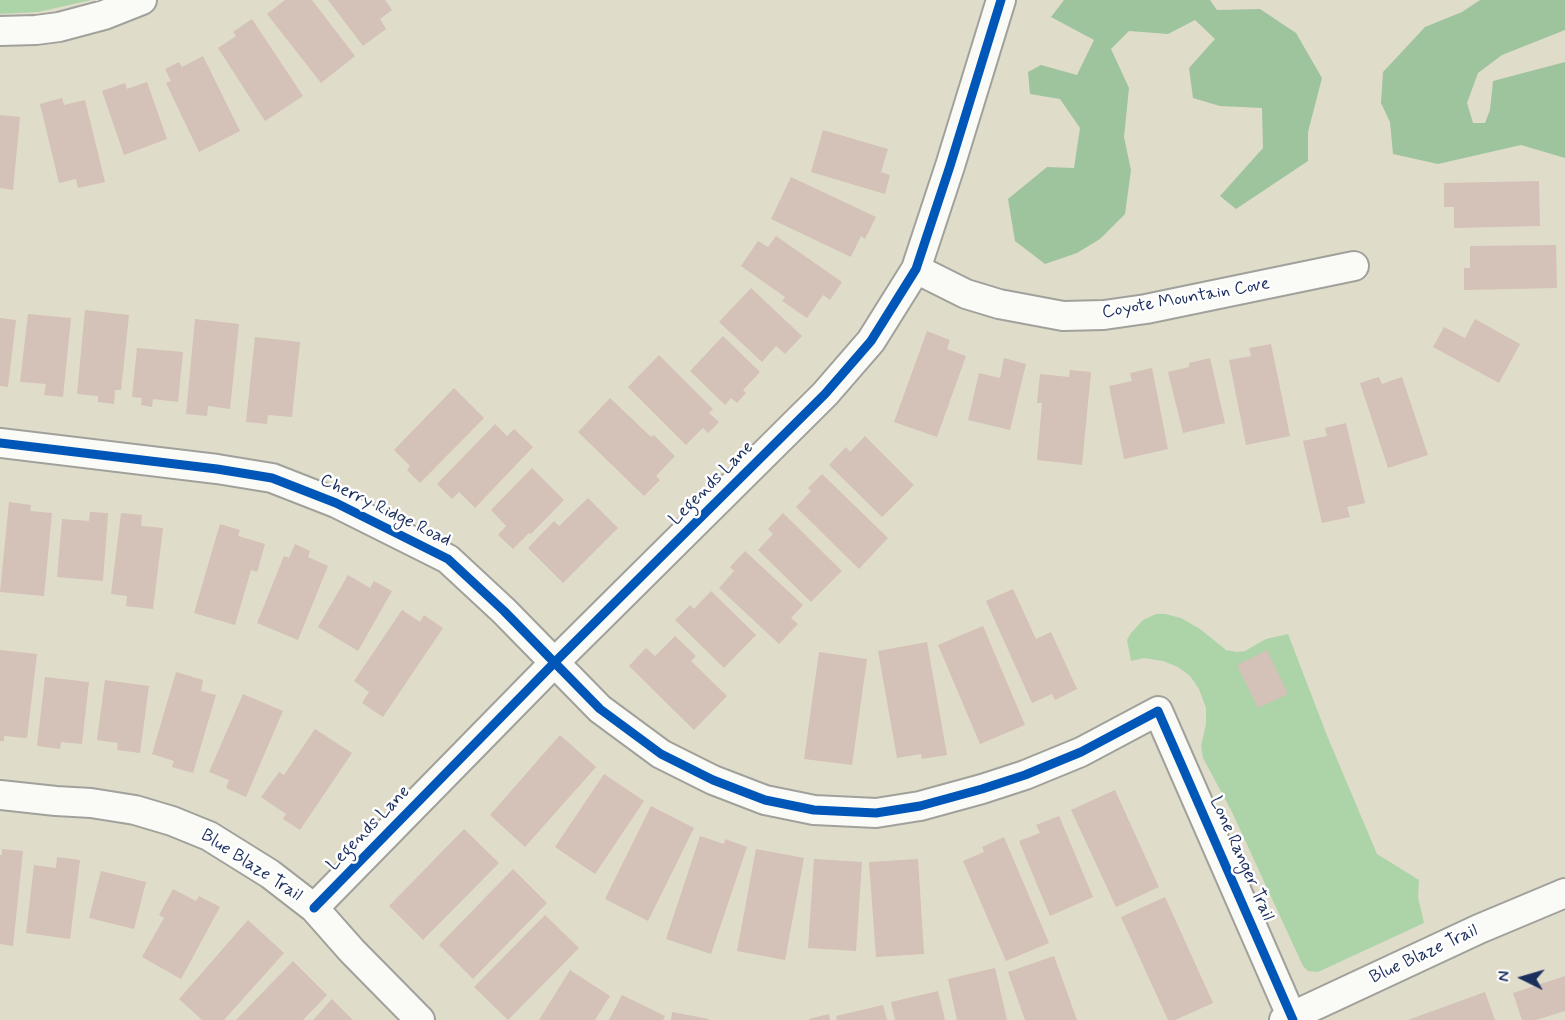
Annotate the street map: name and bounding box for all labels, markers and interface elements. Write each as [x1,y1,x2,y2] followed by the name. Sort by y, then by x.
[1100,274,1272,324] street label: Coyote Mountain Cove
[665,437,759,531] street label: Legends Lane
[316,470,454,552] street label: Cherry Ridge Road
[323,782,415,876] street label: Legends Lane
[1204,794,1278,924] street label: Lone Ranger Trail
[196,825,306,907] street label: Blue Blaze Trail
[1367,921,1481,989] street label: Blue Blaze Trail
[1493,948,1553,1008] north arrow
[1494,970,1515,983] text: N

